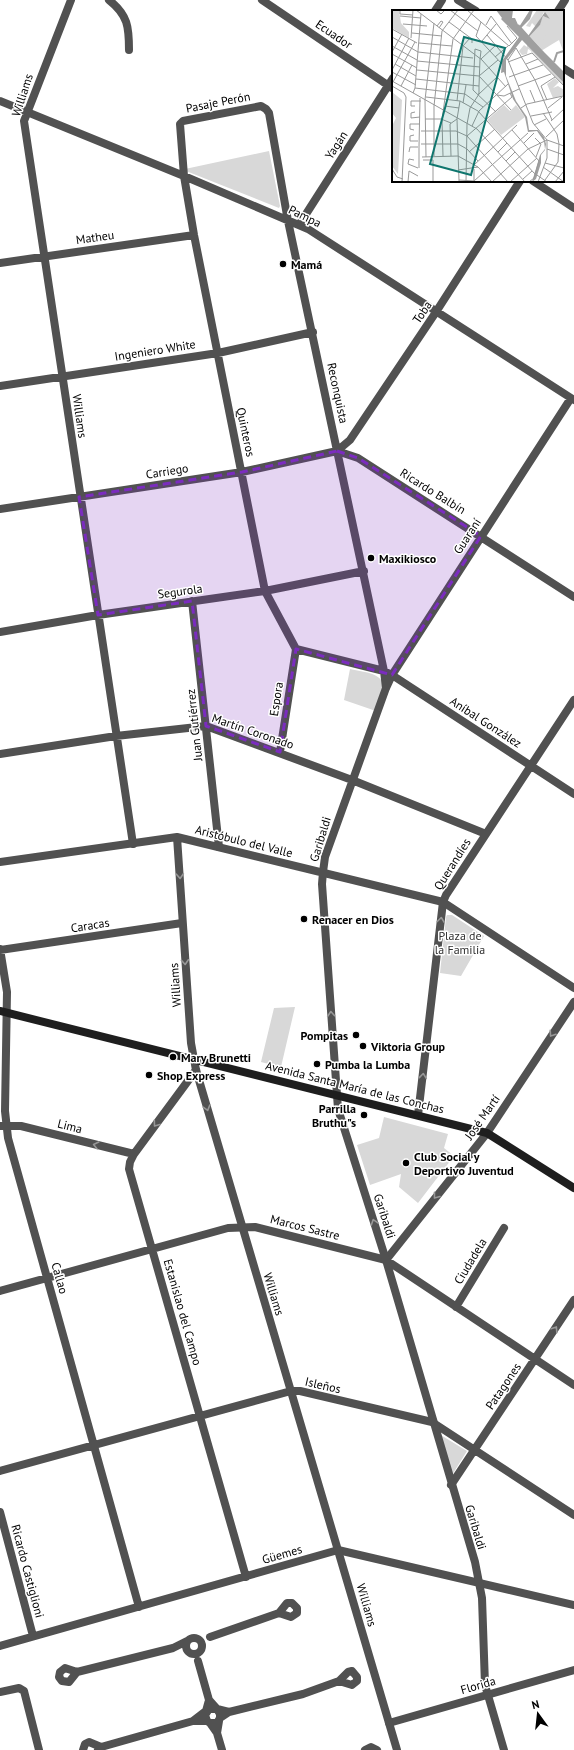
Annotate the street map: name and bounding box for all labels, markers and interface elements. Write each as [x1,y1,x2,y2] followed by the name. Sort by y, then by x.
[392,10,564,182] inset map
[313,16,355,52] street label: Ecuador
[8,72,36,118] street label: Williams
[185,88,251,116] street label: Pasaje Perón
[321,128,351,162] street label: Yagán
[286,202,324,230] street label: Pampa
[75,227,115,247] street label: Matheu
[291,257,322,272] place label: Mamá
[278,259,288,269] marker: Mamá
[409,298,435,326] street label: Toba
[113,336,197,364] street label: Ingeniero White
[324,361,352,425] street label: Reconquista
[70,393,90,439] street label: Williams
[233,406,259,458] street label: Quinteros
[145,460,189,482] street label: Carriego
[397,465,469,517] street label: Ricardo Balbín
[450,515,484,557] street label: Guaraní
[379,551,437,566] place label: Maxikiosco
[366,553,376,563] marker: Maxikiosco
[157,580,203,602] street label: Segurola
[266,681,286,717] street label: Espora
[183,688,205,763] street label: Juan Gutiérrez
[447,693,525,751] street label: Aníbal González
[210,710,296,752] street label: Martín Coronado
[306,815,334,863] street label: Garibaldi
[194,822,294,860] street label: Aristóbulo del Valle
[430,835,474,893] street label: Querandíes
[175,873,184,879] one-way arrow
[312,912,394,927] place label: Renacer en Dios
[299,914,309,924] marker: Renacer en Dios
[70,915,110,935] street label: Caracas
[436,916,445,923] one-way arrow
[435,928,485,957] park label: Plaza de la Familia
[181,959,189,965] one-way arrow
[166,962,184,1008] street label: Williams
[327,1011,336,1017] one-way arrow
[301,1028,348,1043] place label: Pompitas
[351,1030,361,1040] marker: Pompitas
[550,1030,557,1037] one-way arrow
[370,1039,446,1054] place label: Viktoria Group
[358,1041,368,1051] marker: Viktoria Group
[181,1050,251,1065] place label: Mary Brunetti
[168,1052,178,1062] marker: Mary Brunetti
[325,1057,410,1072] place label: Pumba la Lumba
[264,1058,446,1116] street label: Avenida Santa María de las Conchas
[312,1059,322,1069] marker: Pumba la Lumba
[157,1068,225,1083] place label: Shop Express
[144,1070,154,1080] marker: Shop Express
[418,1073,427,1080] one-way arrow
[461,1092,503,1143] street label: José Martí
[312,1101,356,1130] place label: Parrilla Bruthu"s
[202,1104,211,1111] one-way arrow
[359,1110,369,1120] marker: Parrilla Bruthu"s
[56,1116,84,1136] street label: Lima
[154,1120,161,1127] one-way arrow
[93,1141,99,1149] one-way arrow
[414,1149,514,1178] place label: Club Social y Deportivo Juventud
[401,1158,411,1168] marker: Club Social y Deportivo Juventud
[371,1192,399,1240] street label: Garibaldi
[434,1192,441,1199] one-way arrow
[269,1211,341,1243] street label: Marcos Sastre
[370,1219,379,1226] one-way arrow
[450,1235,490,1287] street label: Ciudadela
[161,1257,205,1367] street label: Estanislao del Campo
[48,1261,72,1295] street label: Callao
[260,1271,288,1317] street label: Williams
[550,1327,557,1334] one-way arrow
[482,1360,524,1412] street label: Patagones
[304,1374,342,1396] street label: Isleños
[462,1503,490,1551] street label: Garibaldi
[8,1523,48,1619] street label: Ricardo Castiglioni
[260,1541,304,1567] street label: Güemes
[354,1582,380,1628] street label: Williams
[459,1673,497,1697] street label: Florida
[518,1694,558,1734] north arrow
[530,1697,541,1712] text: N

